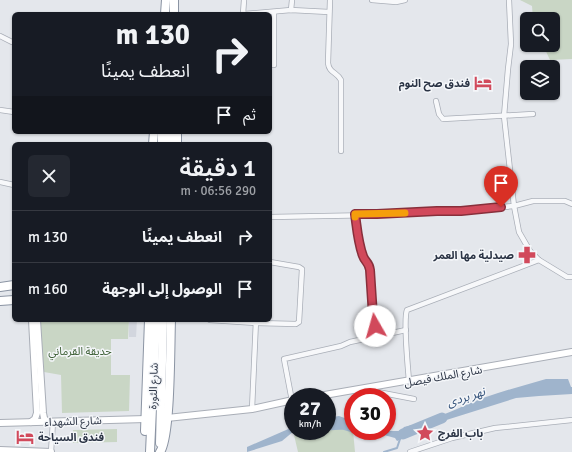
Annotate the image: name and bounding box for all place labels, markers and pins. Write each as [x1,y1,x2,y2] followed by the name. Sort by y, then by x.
[473,73,493,93] hotel icon: فندق صح النوم
[399,77,470,92] place label: فندق صح النوم
[484,166,518,207] pin
[517,245,537,265] pharmacy icon: صيدلية مها العمر
[432,249,514,262] place label: صيدلية مها العمر
[415,423,435,443] place icon: باب الفرج
[15,427,35,447] hotel icon: فندق السياحة
[438,427,483,441] place label: باب الفرج
[38,431,105,444] place label: فندق السياحة

